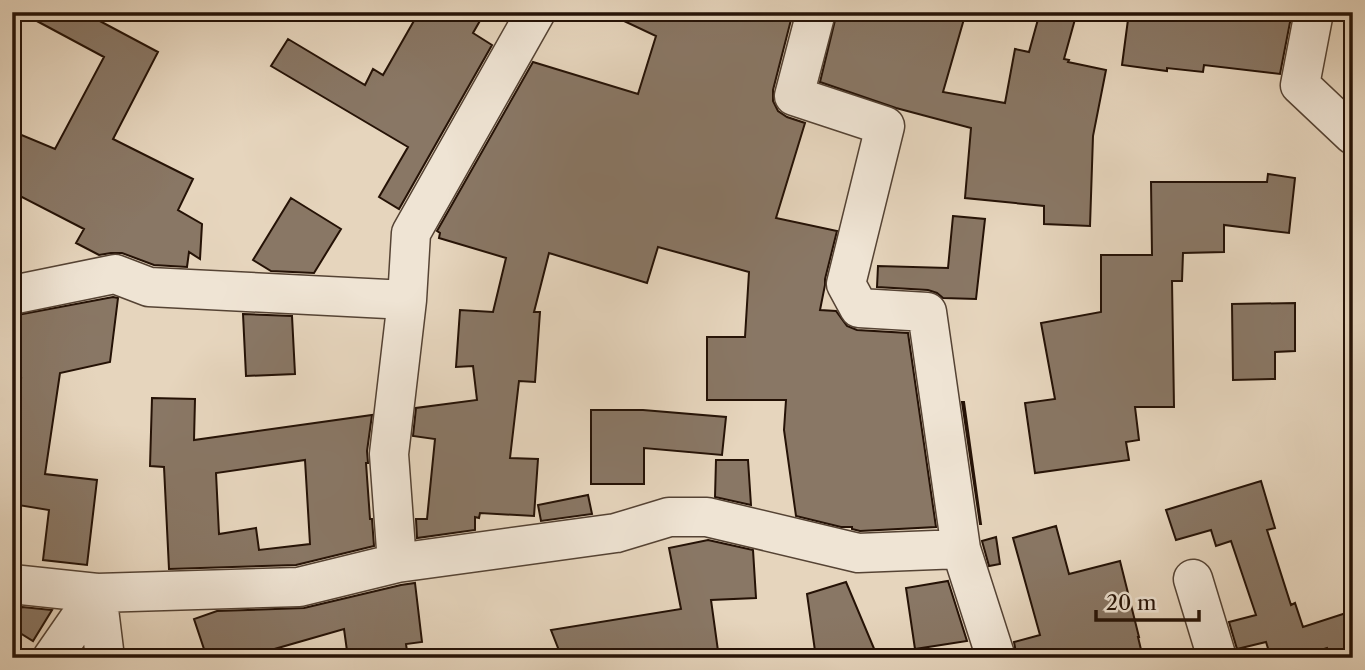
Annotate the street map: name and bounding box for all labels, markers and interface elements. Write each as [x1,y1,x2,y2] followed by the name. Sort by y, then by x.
[1096,579,1199,623] scale bar
[1106,590,1157,615] text: 20 m

